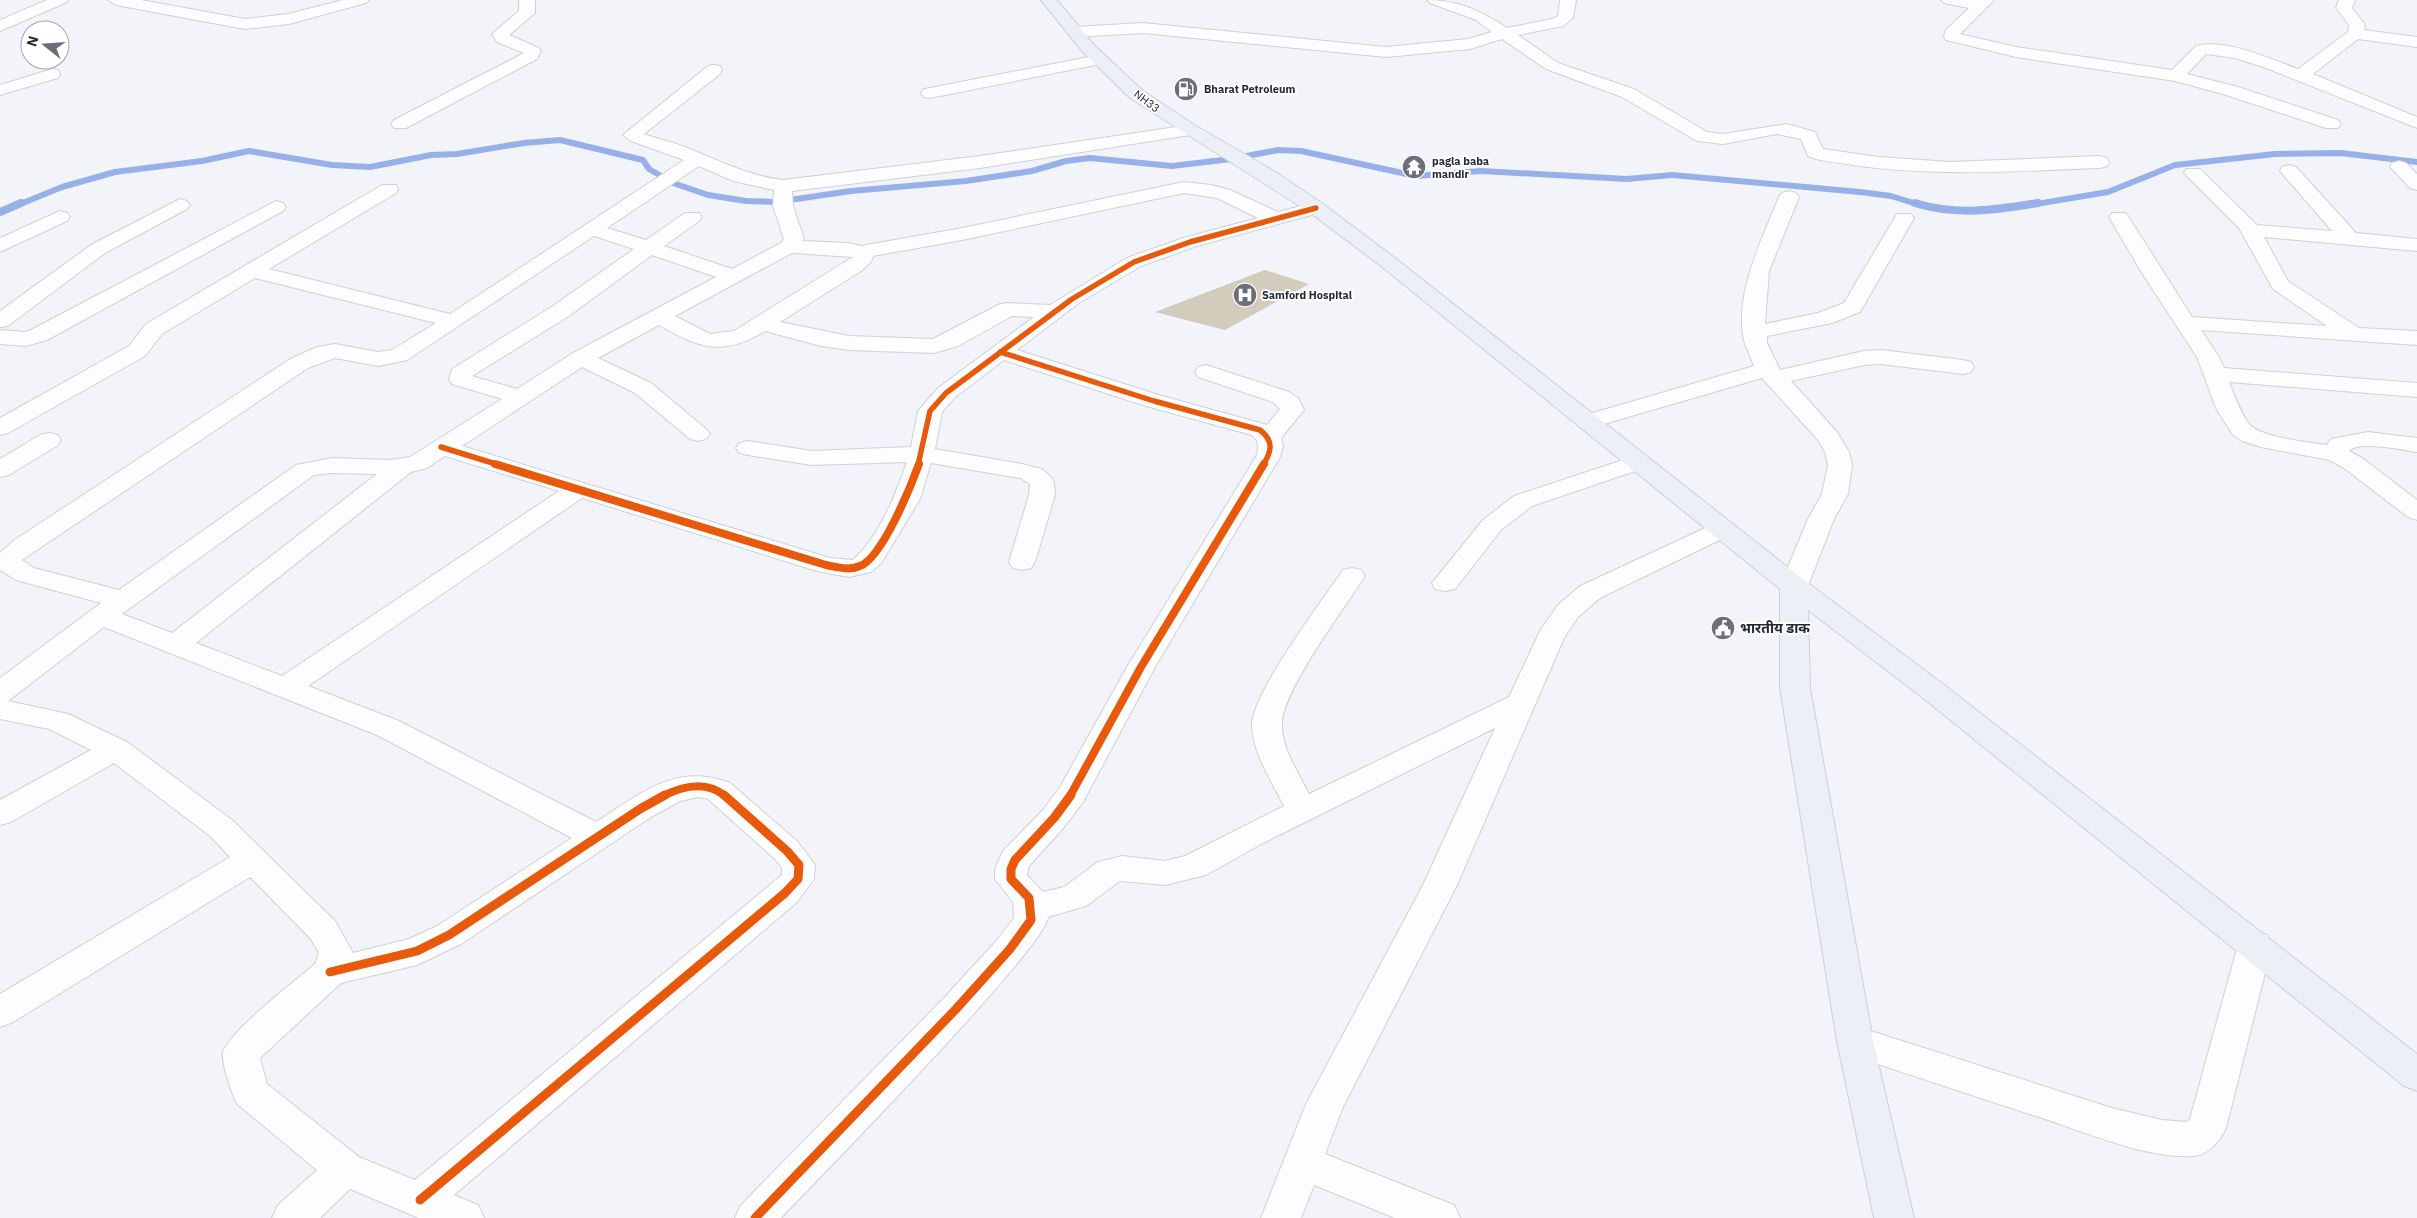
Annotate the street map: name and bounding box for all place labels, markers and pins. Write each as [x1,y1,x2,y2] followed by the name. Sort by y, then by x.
[1173,76,1199,102] fuel station icon: Bharat Petroleum
[1204,82,1295,96] place label: Bharat Petroleum
[1401,154,1427,180] temple icon: pagla baba mandir
[1432,154,1489,181] place label: pagla baba mandir
[1232,282,1258,308] hospital icon: Samford Hospital
[1262,288,1353,302] place label: Samford Hospital
[1710,615,1736,641] public building icon: भारतीय डाक
[1740,619,1810,637] place label: भारतीय डाक

